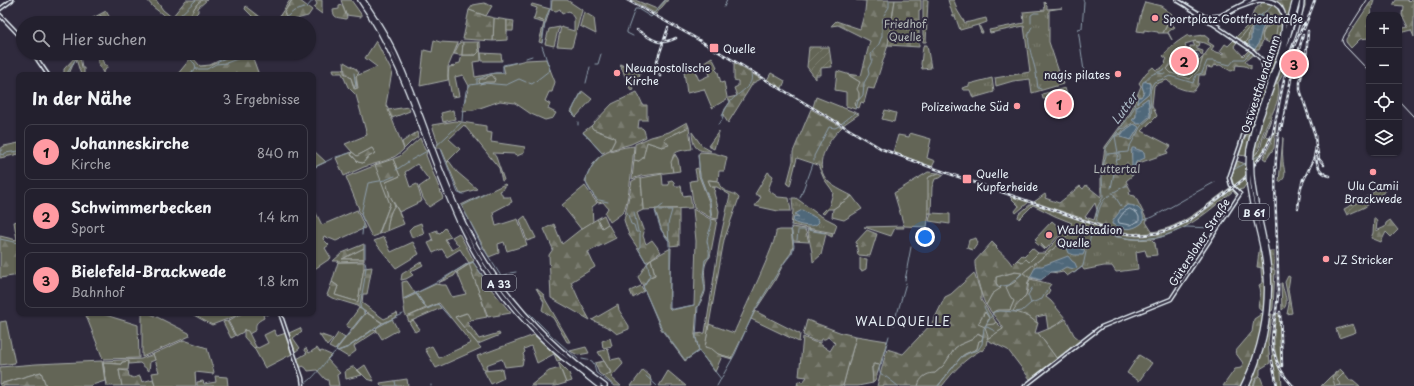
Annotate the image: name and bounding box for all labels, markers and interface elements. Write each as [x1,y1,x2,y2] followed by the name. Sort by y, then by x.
[1163,10,1303,27] place label: Sportplatz Gottfriedstraße
[1366,12,1402,156] map controls
[1366,12,1402,48] button: +
[1150,13,1160,23] marker: Sportplatz Gottfriedstraße
[884,15,927,45] park label: Friedhof Quelle
[16,16,316,60] search box
[30,27,52,49] icon: search
[62,27,147,50] text: Hier suchen
[1236,33,1284,135] street label: Ostwestfalendamm
[723,40,756,57] place label: Quelle
[708,42,720,54] marker: Quelle
[1171,46,1197,76] pin: 2
[1366,48,1402,84] button: −
[1281,49,1307,79] pin: 3
[625,59,711,89] place label: Neuapostolische Kirche
[1044,66,1110,83] place label: nagis pilates
[612,68,622,78] marker: Neuapostolische Kirche
[1113,69,1123,79] marker: nagis pilates
[1366,84,1402,120] button: locate
[32,85,131,111] text: In der Nähe
[1106,86,1143,128] water label: Lutter
[223,89,300,108] text: 3 Ergebnisse
[1046,89,1072,119] pin: 1
[921,98,1009,115] place label: Polizeiwache Süd
[1012,101,1022,111] marker: Polizeiwache Süd
[1366,120,1402,156] button: layers
[71,131,189,154] text: Johanneskirche
[43,143,49,162] text: 1
[257,143,299,162] text: 840 m
[71,154,111,173] text: Kirche
[1094,160,1140,177] park label: Luttertal
[976,165,1038,195] place label: Quelle Kupferheide
[1368,167,1378,177] marker: Ulu Camii Brackwede
[961,173,973,185] marker: Quelle Kupferheide
[1344,177,1402,207] place label: Ulu Camii Brackwede
[71,195,212,218] text: Schwimmerbecken
[1164,195,1234,289] street label: Gütersloher Straße
[1239,204,1269,220] road number: B 61
[41,207,51,226] text: 2
[258,207,299,226] text: 1.4 km
[71,218,105,237] text: Sport
[1057,221,1122,251] place label: Waldstadion Quelle
[915,227,935,247] your location
[1044,230,1054,240] marker: Waldstadion Quelle
[1334,251,1394,268] place label: JZ Stricker
[1321,254,1331,264] marker: JZ Stricker
[71,259,226,282] text: Bielefeld-Brackwede
[42,271,50,290] text: 3
[258,271,299,290] text: 1.8 km
[482,275,516,291] road number: A 33
[71,282,124,301] text: Bahnhof
[855,312,951,330] district label: WALDQUELLE

